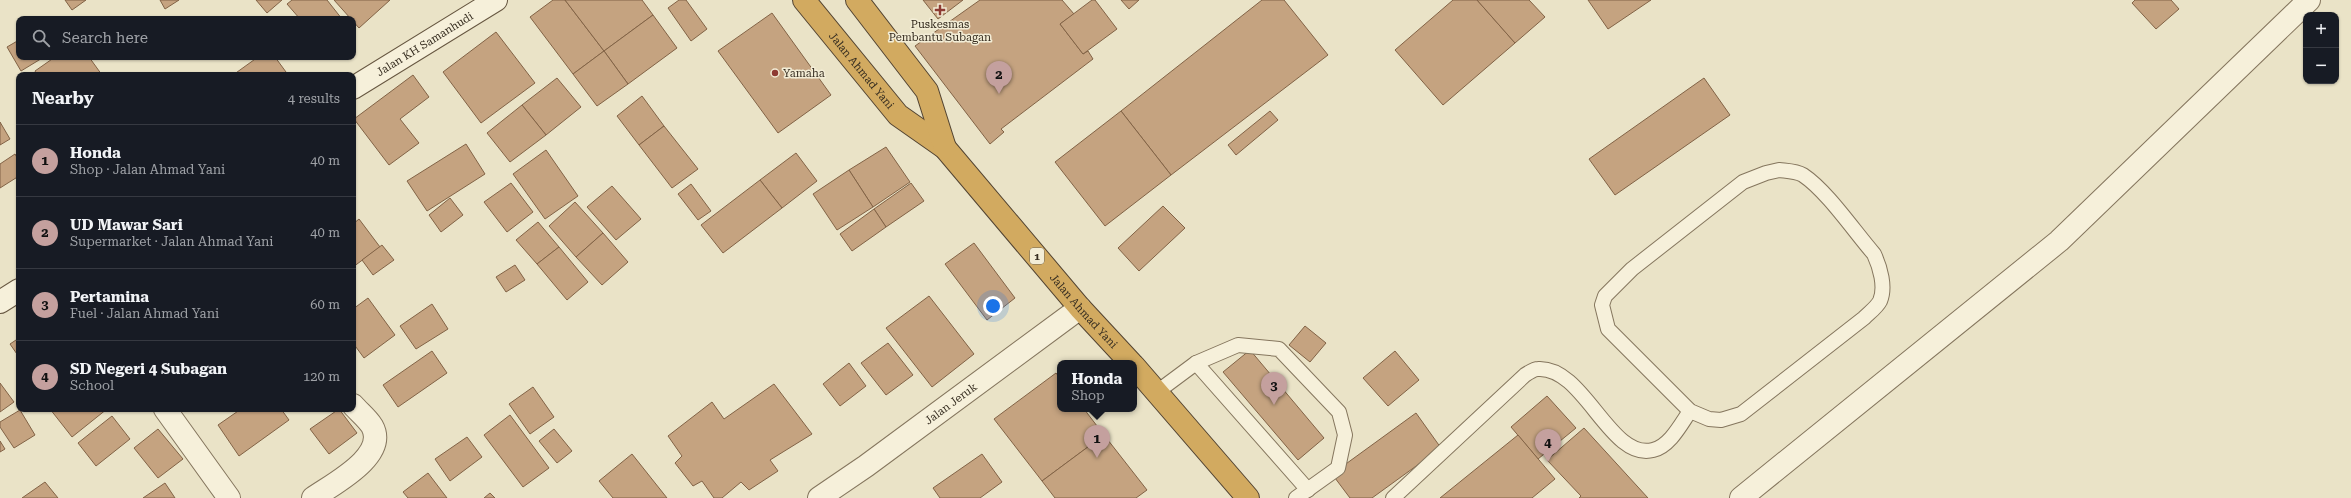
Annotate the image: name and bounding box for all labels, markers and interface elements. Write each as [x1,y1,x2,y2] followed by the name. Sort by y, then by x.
[934,4,946,16] marker: Puskesmas Pembantu Subagan
[374,9,476,79] street label: Jalan KH Samanhudi
[2303,12,2339,84] map controls
[2303,12,2339,48] button: +
[16,16,356,60] search box
[889,18,991,44] place label: Puskesmas Pembantu Subagan
[30,27,52,49] icon: search
[62,29,148,47] text: Search here
[826,29,897,112] street label: Jalan Ahmad Yani
[2303,48,2339,84] button: −
[986,61,1012,94] pin: 2
[783,67,825,80] place label: Yamaha
[770,68,780,78] marker: Yamaha
[32,88,94,108] text: Nearby
[288,91,340,106] text: 4 results
[70,144,121,162] text: Honda
[41,153,49,168] text: 1
[310,153,340,168] text: 40 m
[70,162,225,177] text: Shop · Jalan Ahmad Yani
[70,216,183,234] text: UD Mawar Sari
[41,225,49,240] text: 2
[310,225,340,240] text: 40 m
[70,234,274,249] text: Supermarket · Jalan Ahmad Yani
[1030,248,1044,264] road number: 1
[1047,271,1121,351] street label: Jalan Ahmad Yani
[70,288,149,306] text: Pertamina
[983,296,1003,316] your location
[41,297,49,312] text: 3
[310,297,340,312] text: 60 m
[70,306,219,321] text: Fuel · Jalan Ahmad Yani
[70,360,227,378] text: SD Negeri 4 Subagan
[1057,360,1137,412] popup
[41,369,49,384] text: 4
[303,369,340,384] text: 120 m
[1072,370,1122,388] text: Honda
[1261,372,1287,405] pin: 3
[70,378,114,393] text: School
[922,380,979,427] street label: Jalan Jeruk
[1072,388,1105,403] text: Shop
[1084,425,1110,458] pin: 1
[1535,429,1561,462] pin: 4

